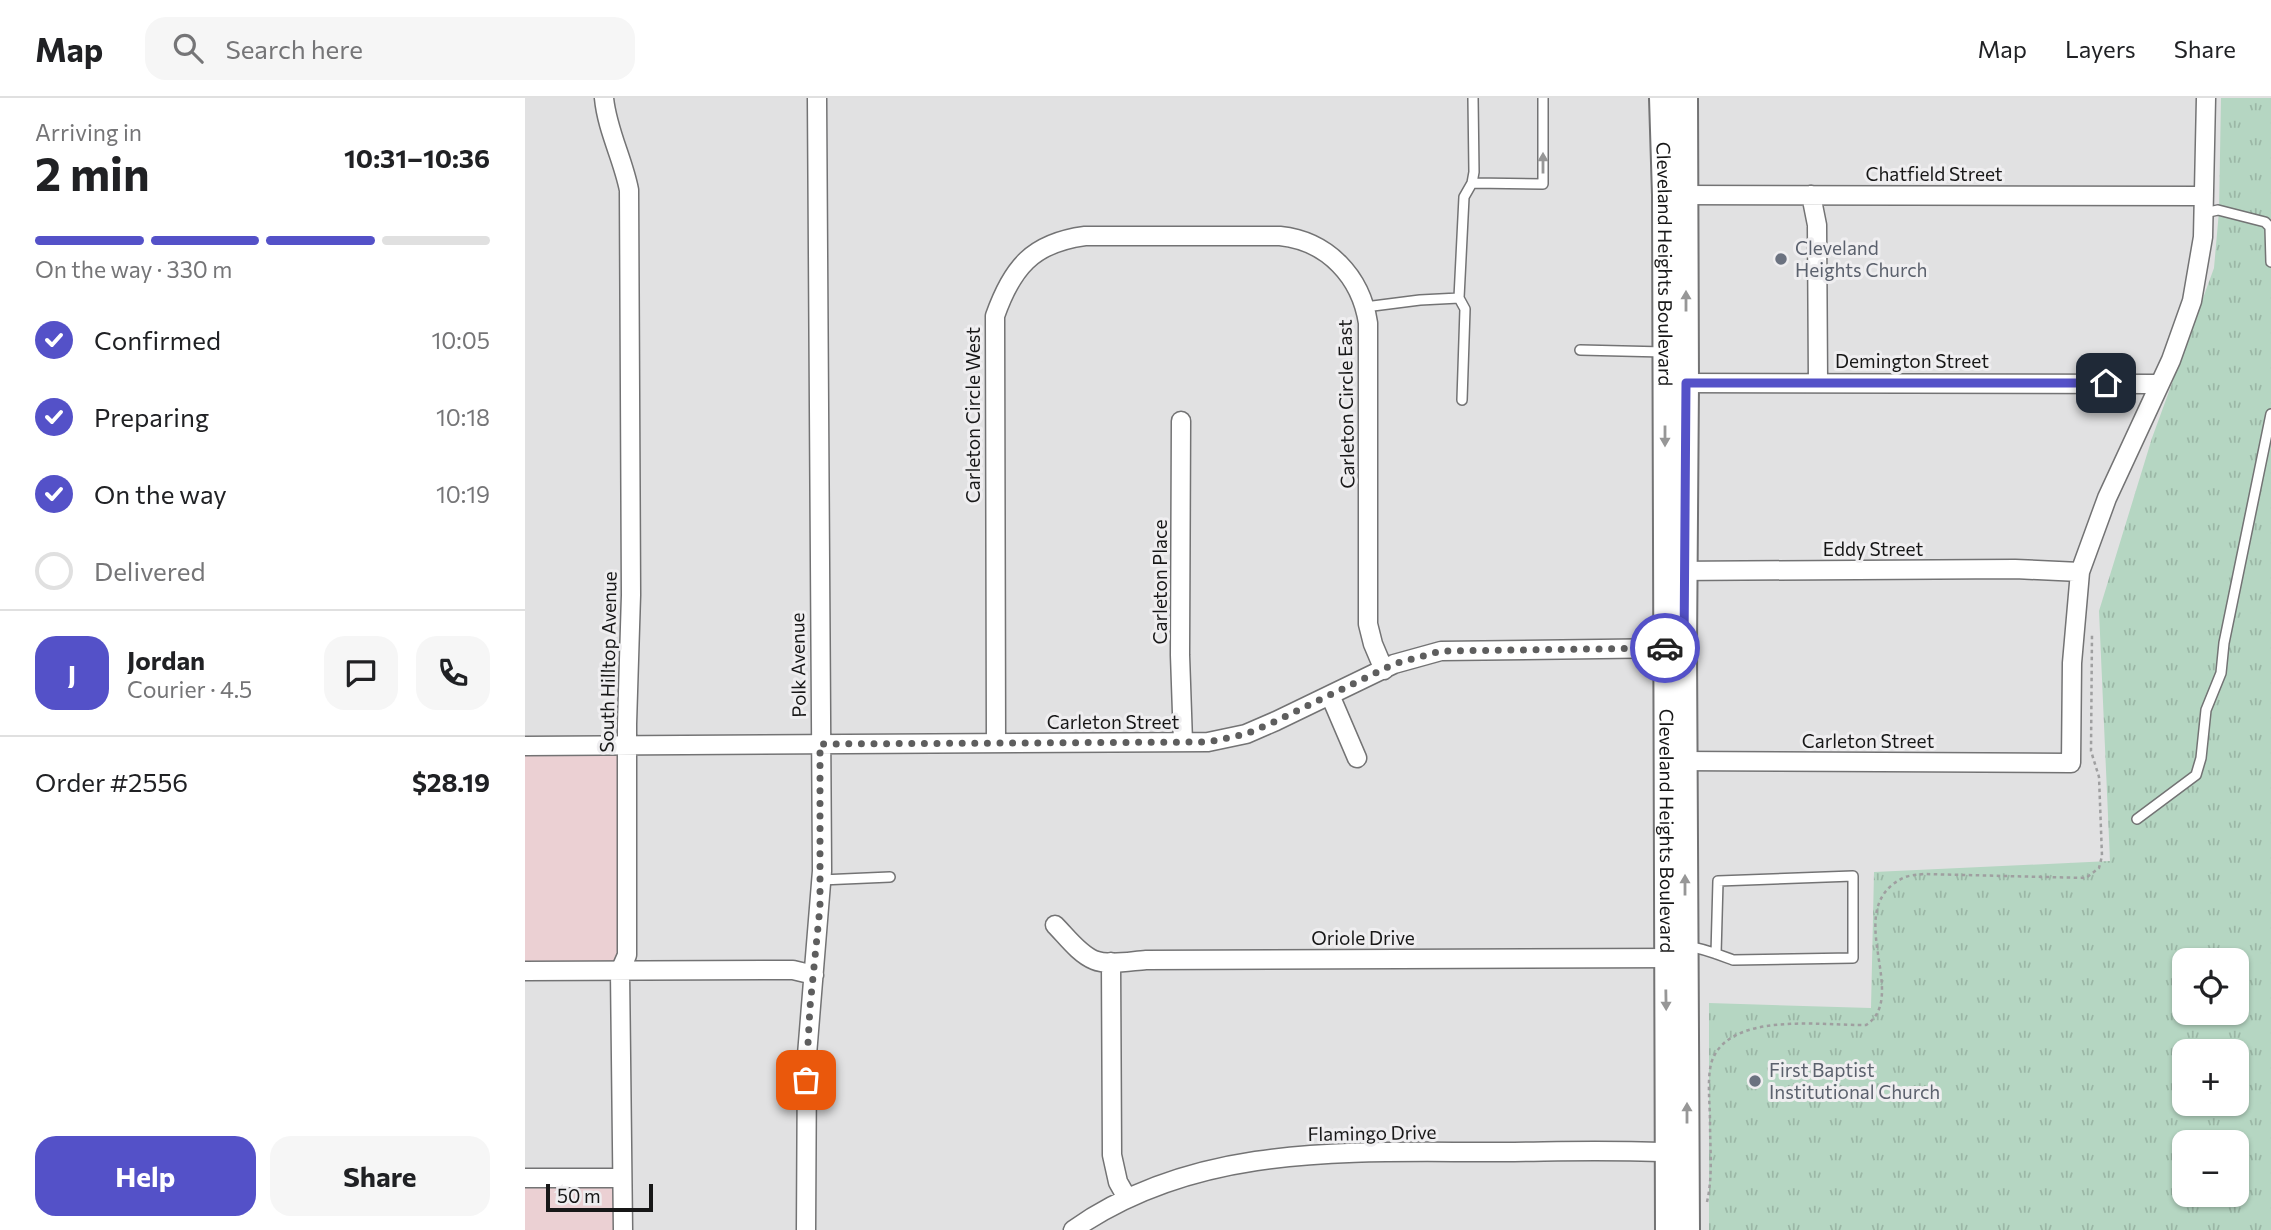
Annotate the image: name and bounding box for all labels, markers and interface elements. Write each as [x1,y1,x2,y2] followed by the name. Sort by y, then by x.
[145,17,635,80] search box
[35,28,103,69] text: Map
[169,29,207,67] icon: search
[225,33,363,64] text: Search here
[1978,34,2027,63] text: Map
[2065,34,2136,63] text: Layers
[2174,34,2236,63] text: Share
[35,118,142,146] text: Arriving in
[1652,141,1678,386] street label: Cleveland Heights Boulevard
[344,142,490,173] text: 10:31–10:36
[35,144,150,200] text: 2 min
[1537,151,1549,173] one-way arrow
[1865,162,2003,185] street label: Chatfield Street
[1795,236,1927,281] place label: Cleveland Heights Church
[1773,251,1789,267] marker: Cleveland Heights Church
[35,255,232,283] text: On the way · 330 m
[1680,290,1692,312] one-way arrow
[1333,319,1358,489] street label: Carleton Circle East
[35,321,73,359] icon: check
[94,324,221,355] text: Confirmed
[432,326,490,354] text: 10:05
[961,327,984,503] street label: Carleton Circle West
[1835,349,1989,372] street label: Demington Street
[2076,353,2136,413] pin
[2087,364,2125,402] icon: home
[35,398,73,436] icon: check
[94,401,209,432] text: Preparing
[436,403,490,431] text: 10:18
[1659,425,1671,447] one-way arrow
[35,475,73,513] icon: check
[94,478,227,509] text: On the way
[436,480,490,508] text: 10:19
[1148,520,1171,644] street label: Carleton Place
[1823,537,1923,560] street label: Eddy Street
[94,555,205,586] text: Delivered
[594,571,621,753] street label: South Hilltop Avenue
[785,612,810,718] street label: Polk Avenue
[1630,613,1700,683] courier
[1646,629,1684,667] icon: car
[324,636,398,710] button: chat
[416,636,490,710] button: phone
[127,644,205,675] text: Jordan
[68,658,76,689] text: J
[127,675,252,703] text: Courier · 4.5
[1655,709,1679,953] street label: Cleveland Heights Boulevard
[1047,710,1179,733] street label: Carleton Street
[1802,729,1934,752] street label: Carleton Street
[35,766,188,797] text: Order #2556
[412,766,490,797] text: $28.19
[1679,874,1691,896] one-way arrow
[1311,926,1415,949] street label: Oriole Drive
[2172,948,2249,1207] map controls
[2172,948,2249,1025] button: locate
[1661,990,1672,1012] one-way arrow
[2172,1039,2249,1116] button: +
[776,1050,836,1110] pin
[1769,1058,1940,1103] place label: First Baptist Institutional Church
[787,1061,825,1099] icon: bag
[1747,1073,1763,1089] marker: First Baptist Institutional Church
[1681,1102,1693,1124] one-way arrow
[1307,1120,1437,1145] street label: Flamingo Drive
[2172,1130,2249,1207] button: −
[35,1136,256,1216] button: Help
[270,1136,490,1216] button: Share
[546,1181,653,1213] scale bar
[557,1184,601,1207] text: 50 m

